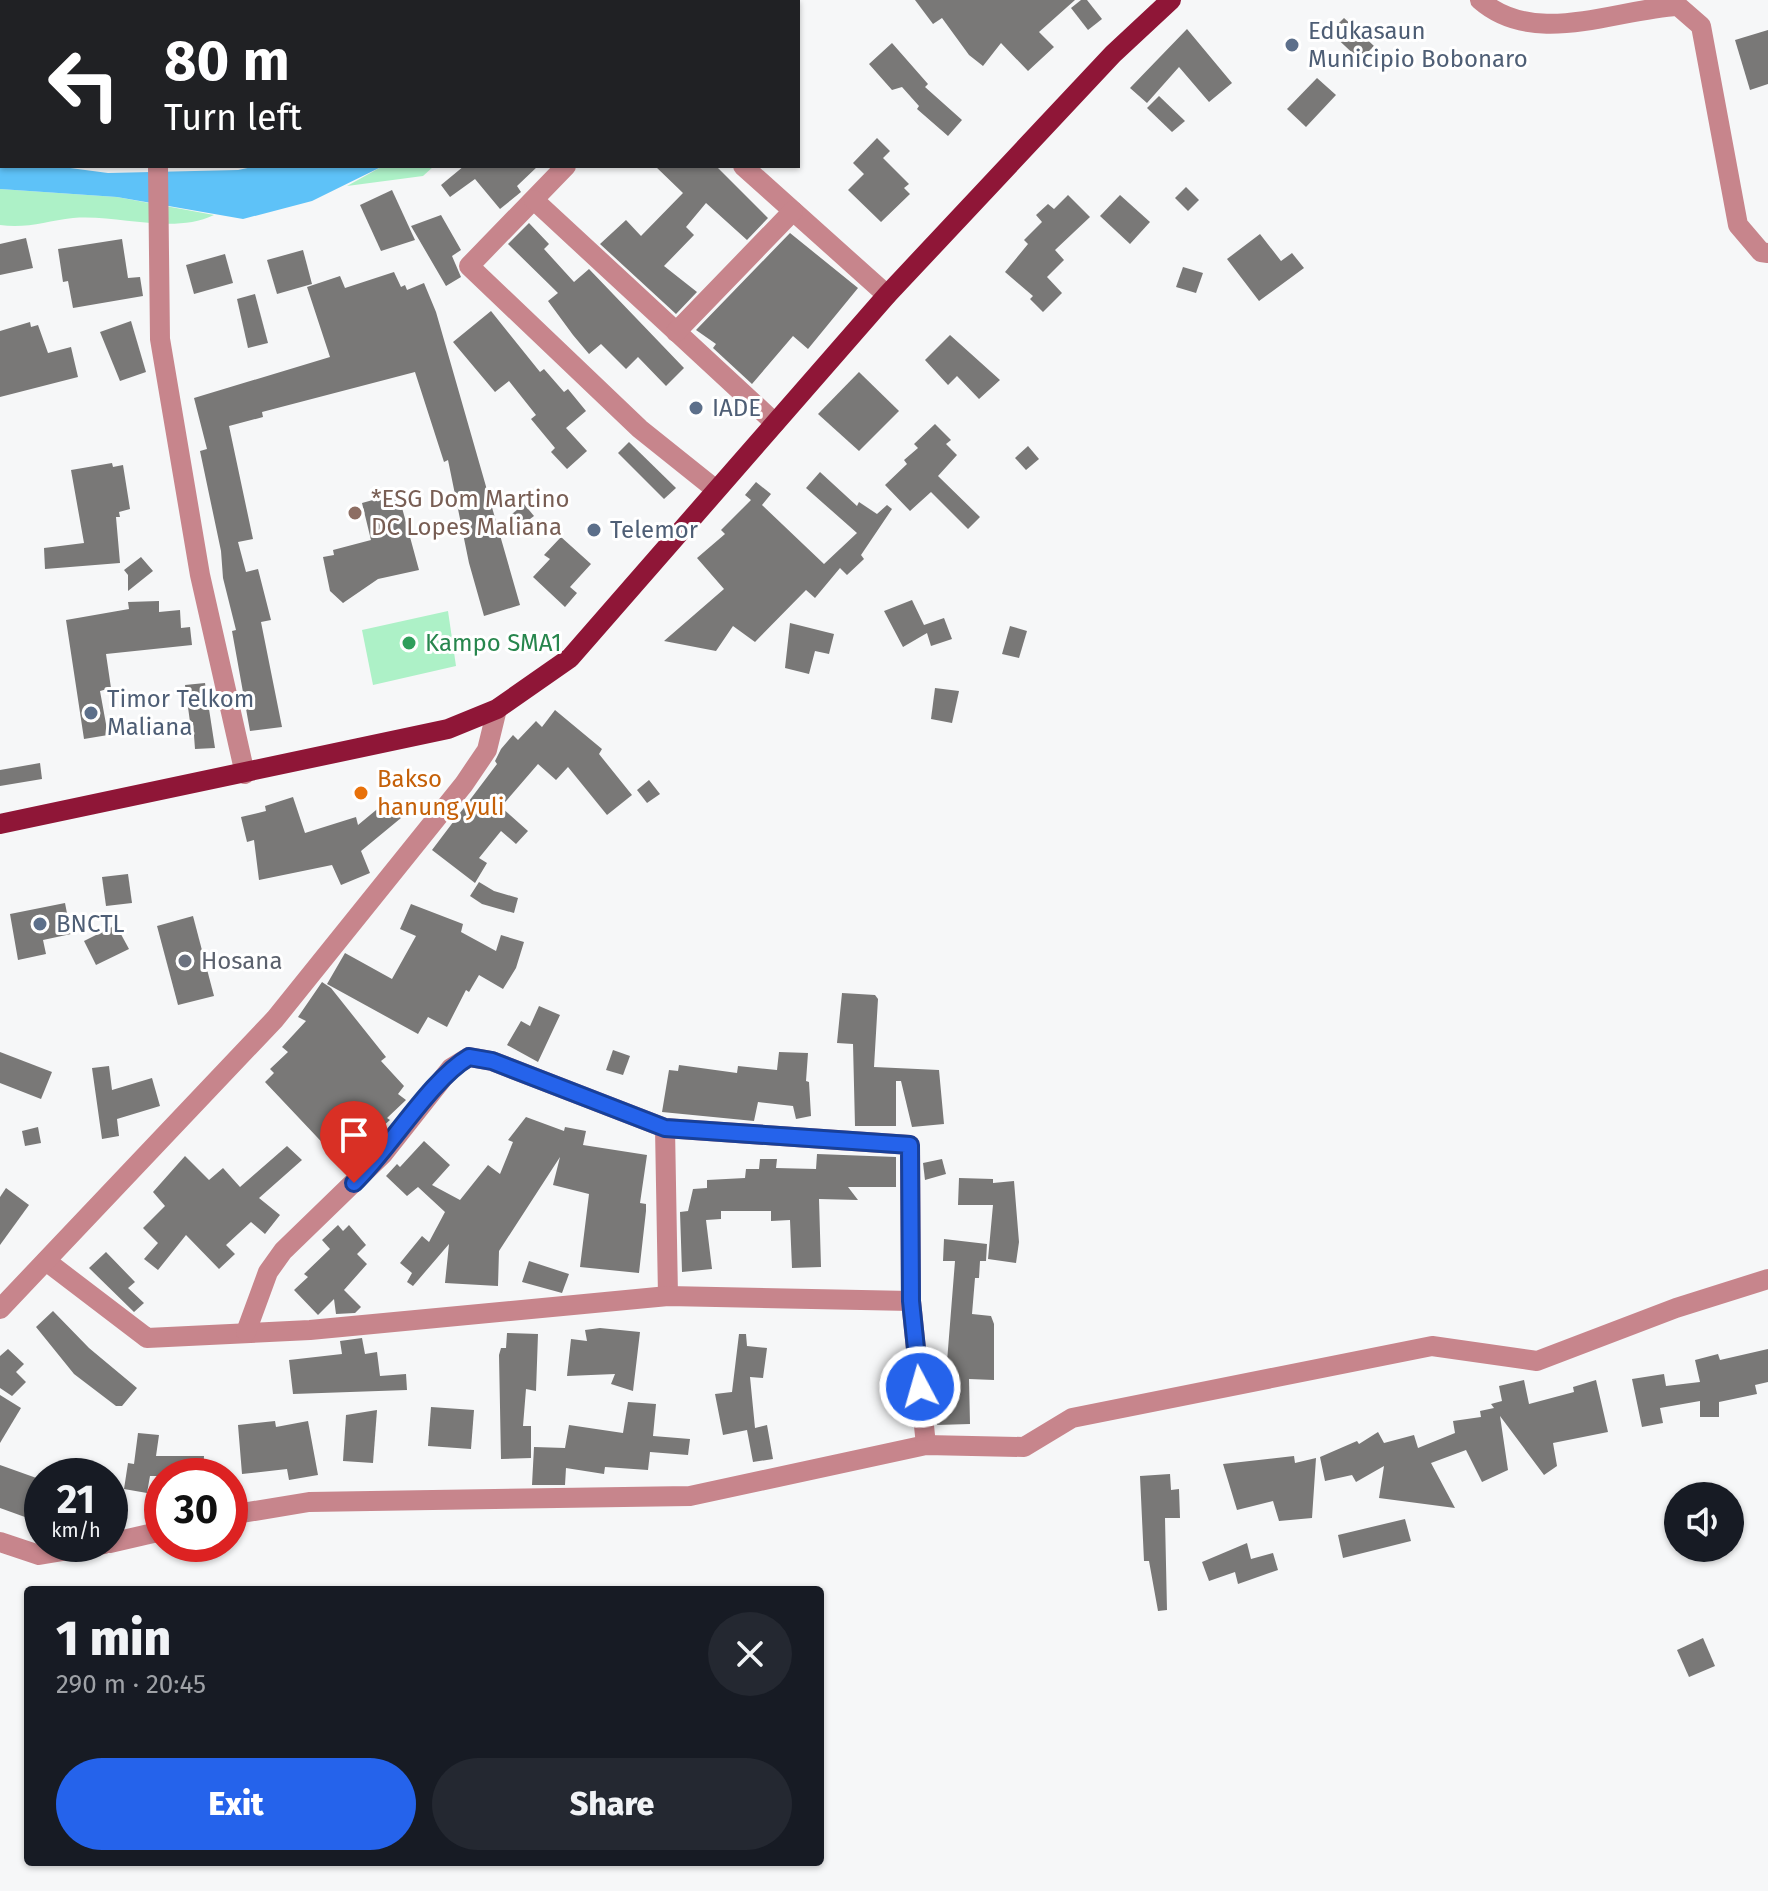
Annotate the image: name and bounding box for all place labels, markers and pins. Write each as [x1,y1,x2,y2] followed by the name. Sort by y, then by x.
[1308,17,1528,73] place label: Edukasaun Municipio Bobonaro
[1283,36,1301,54] marker: Edukasaun Municipio Bobonaro
[712,394,761,422] place label: IADE
[687,399,705,417] marker: IADE
[371,485,570,541] place label: *ESG Dom Martino DC Lopes Maliana
[346,504,364,522] marker: *ESG Dom Martino DC Lopes Maliana
[610,516,699,544] place label: Telemor
[585,521,603,539] marker: Telemor
[425,629,562,657] place label: Kampo SMA1
[400,634,418,652] marker: Kampo SMA1
[107,685,254,741] place label: Timor Telkom Maliana
[82,704,100,722] marker: Timor Telkom Maliana
[377,765,505,821] place label: Bakso hanung yuli
[352,784,370,802] marker: Bakso hanung yuli
[56,910,125,938] place label: BNCTL
[31,915,49,933] marker: BNCTL
[201,947,282,975] place label: Hosana
[176,952,194,970] marker: Hosana
[320,1101,388,1183] pin

